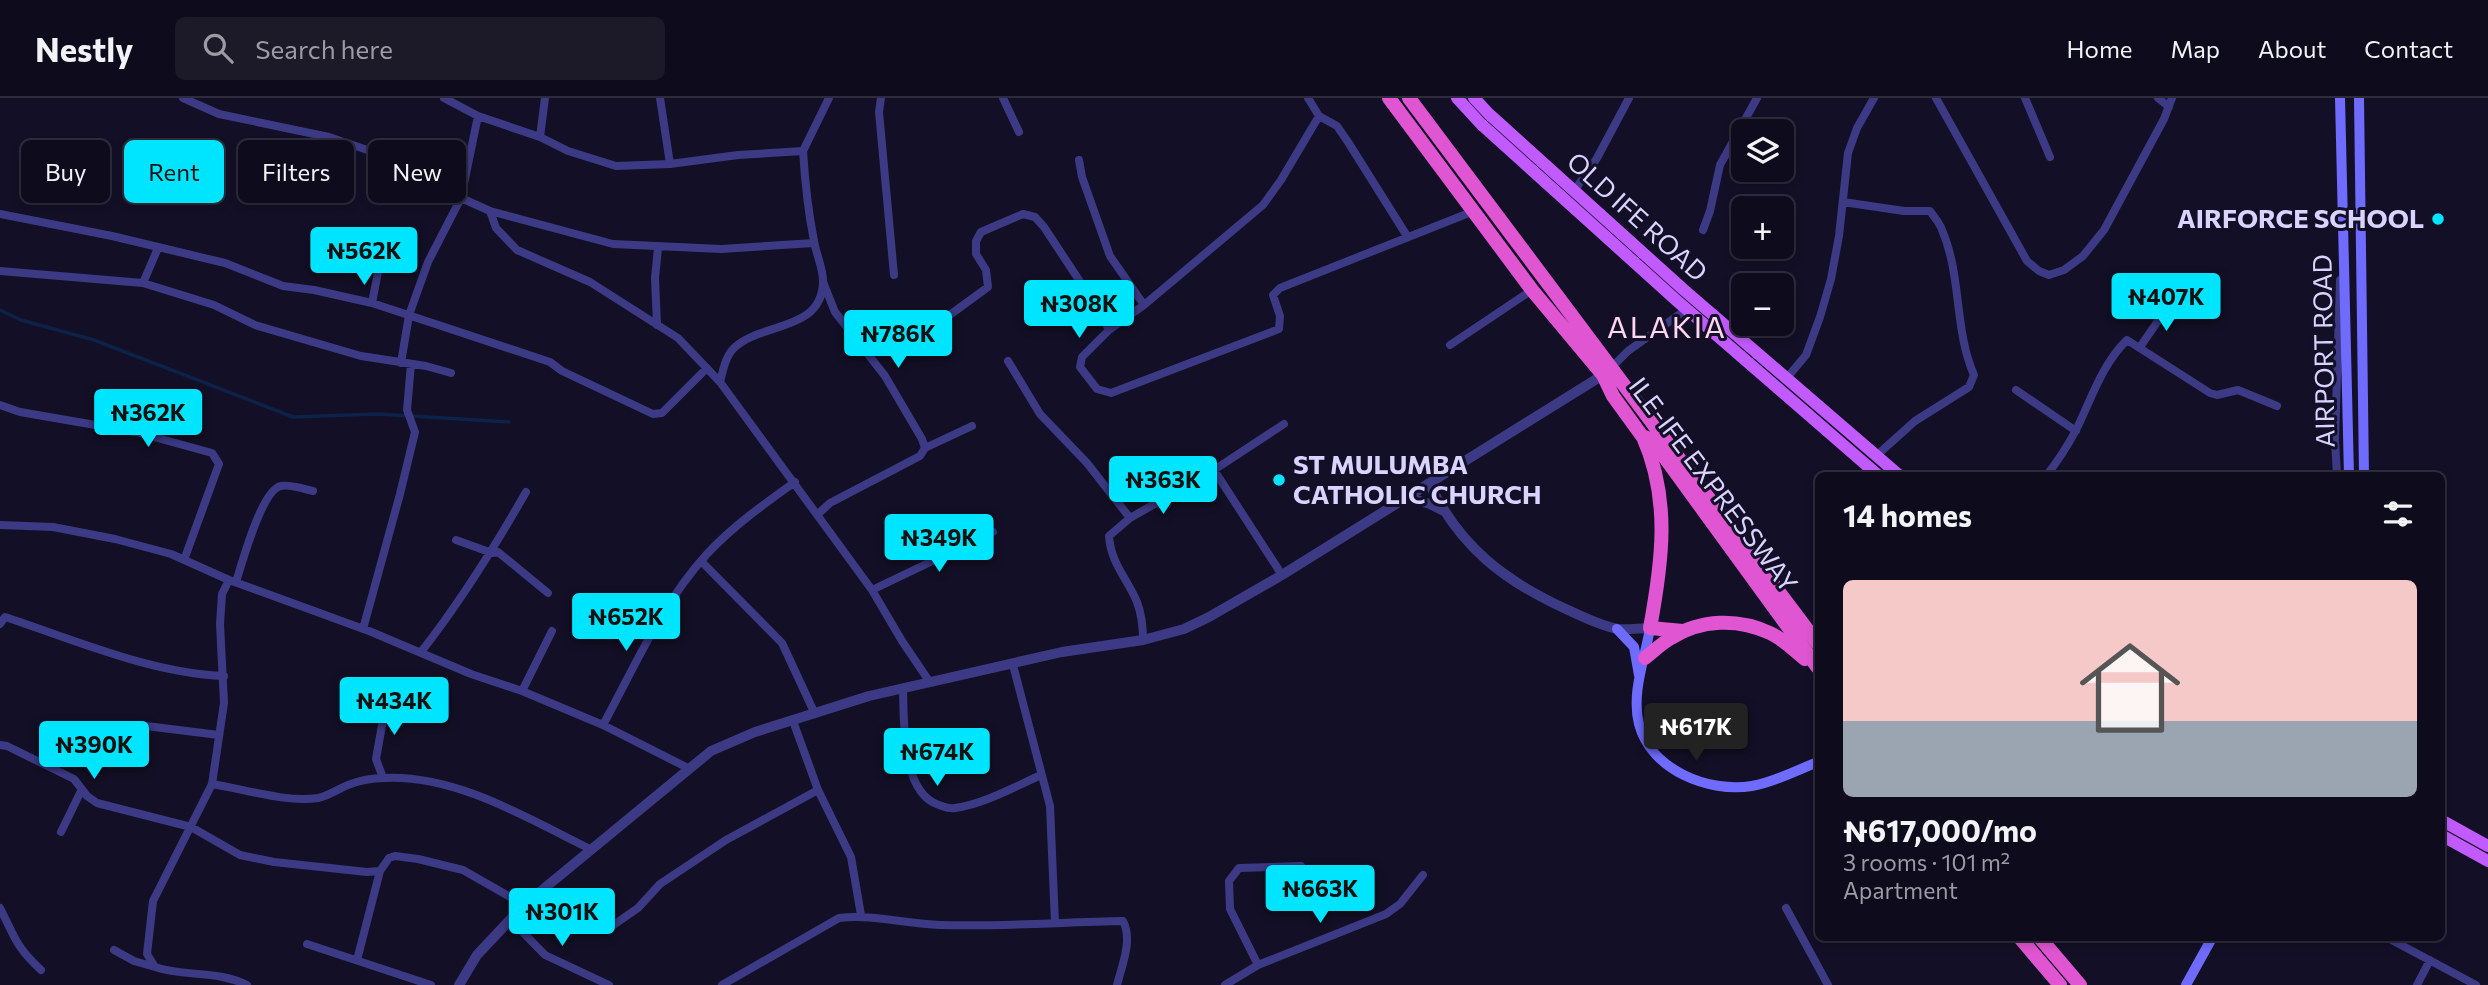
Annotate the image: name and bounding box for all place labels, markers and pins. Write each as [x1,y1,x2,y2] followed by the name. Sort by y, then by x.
[2177,202,2424,233] place label: AIRFORCE SCHOOL
[2430,211,2446,227] marker: AIRFORCE SCHOOL
[315,228,413,287] pin: ₦562K
[2117,274,2215,333] pin: ₦407K
[1030,280,1128,340] pin: ₦308K
[849,310,947,370] pin: ₦786K
[99,390,197,449] pin: ₦362K
[1293,448,1542,509] place label: ST MULUMBA CATHOLIC CHURCH
[1114,456,1212,516] pin: ₦363K
[1271,472,1287,488] marker: ST MULUMBA CATHOLIC CHURCH
[890,514,988,574] pin: ₦349K
[577,594,675,653] pin: ₦652K
[345,678,443,737] pin: ₦434K
[1647,704,1745,763] pin: ₦617K
[45,722,143,781] pin: ₦390K
[888,728,986,788] pin: ₦674K
[1271,866,1369,925] pin: ₦663K
[513,888,611,948] pin: ₦301K

